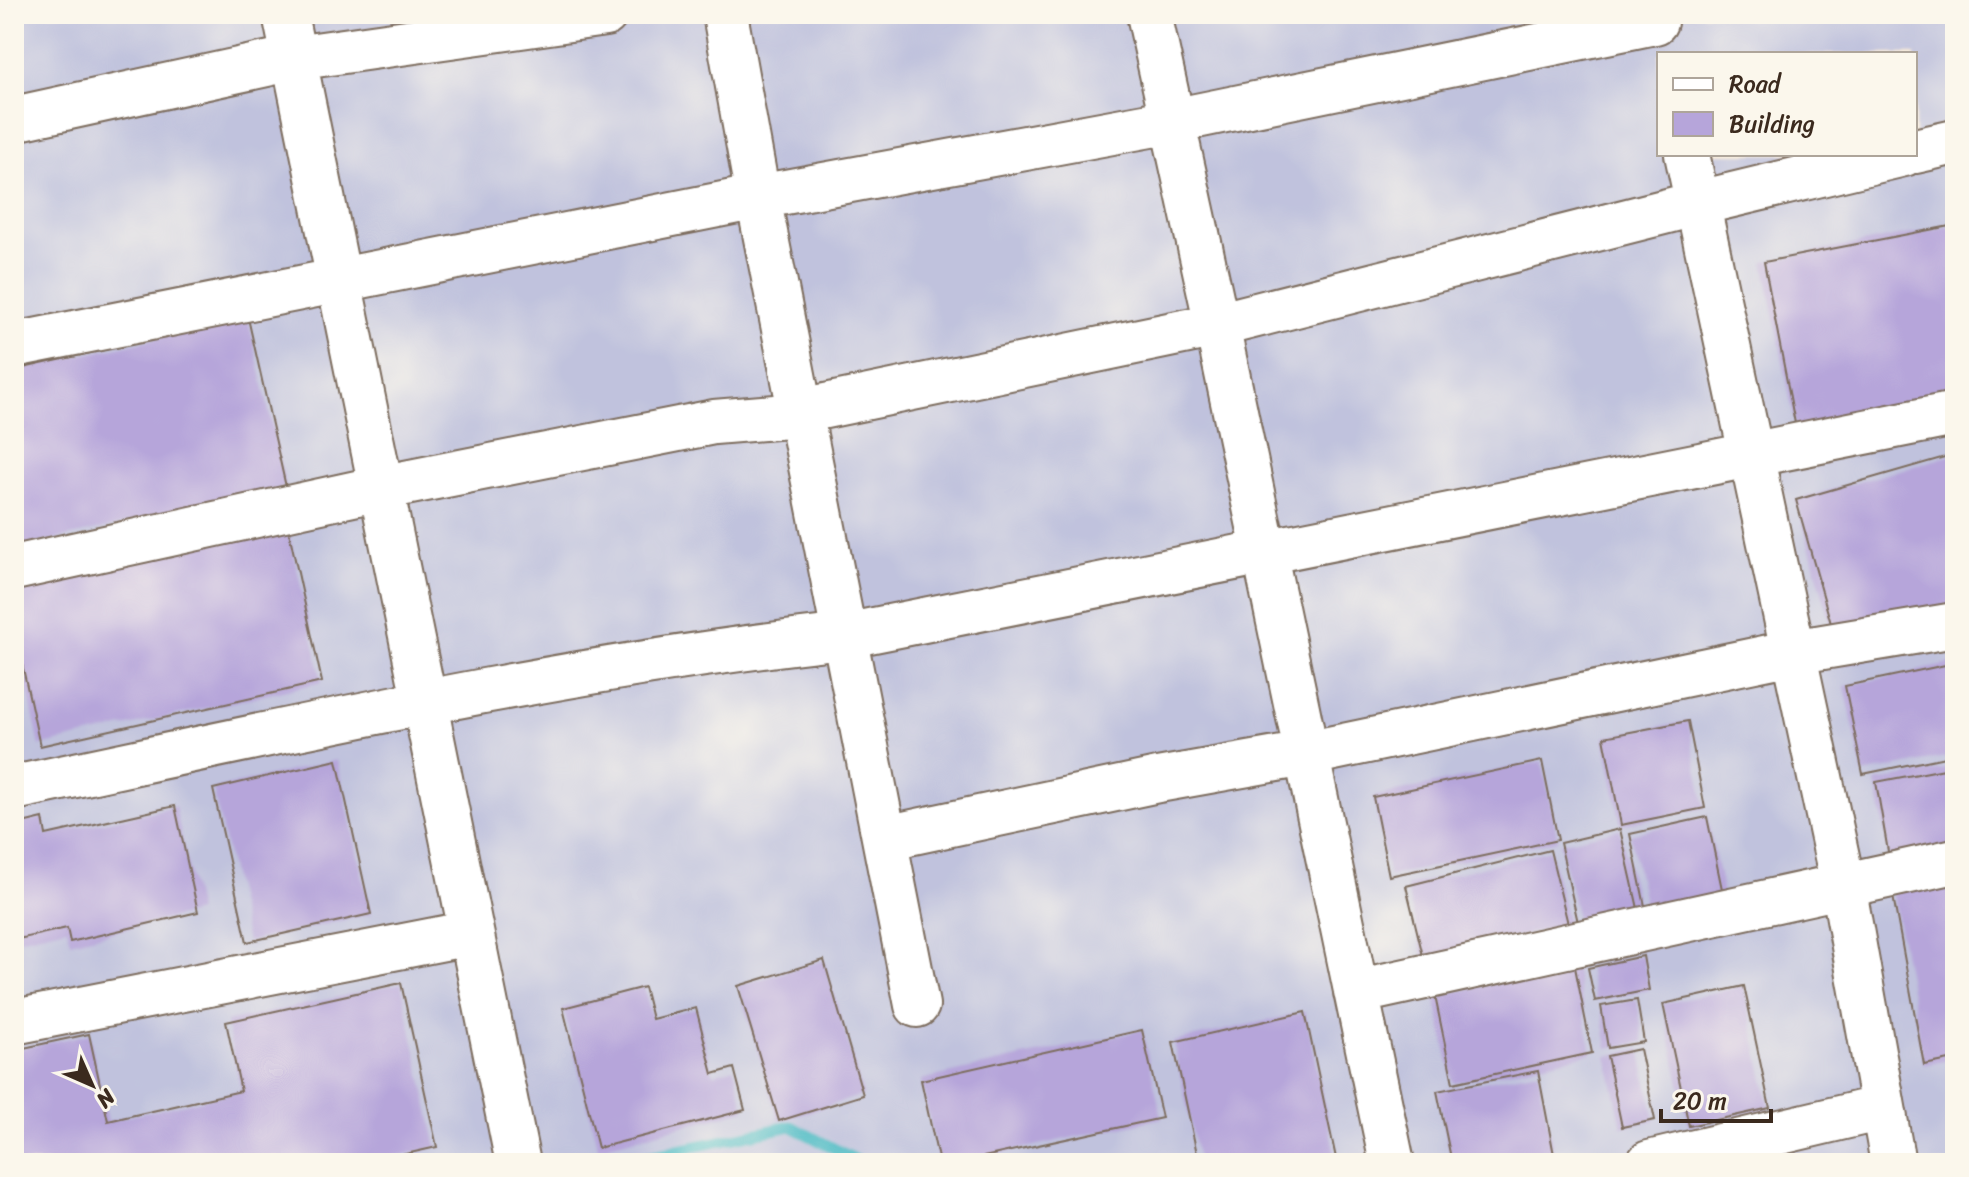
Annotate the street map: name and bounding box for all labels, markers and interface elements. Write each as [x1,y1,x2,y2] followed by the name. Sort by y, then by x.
[1657,52,1917,156] legend
[1729,63,1783,105] text: Road
[1729,103,1815,145] text: Building
[52,1045,132,1125] north arrow
[1661,1073,1771,1123] scale bar
[86,1079,126,1118] text: N
[1673,1080,1727,1122] text: 20 m

